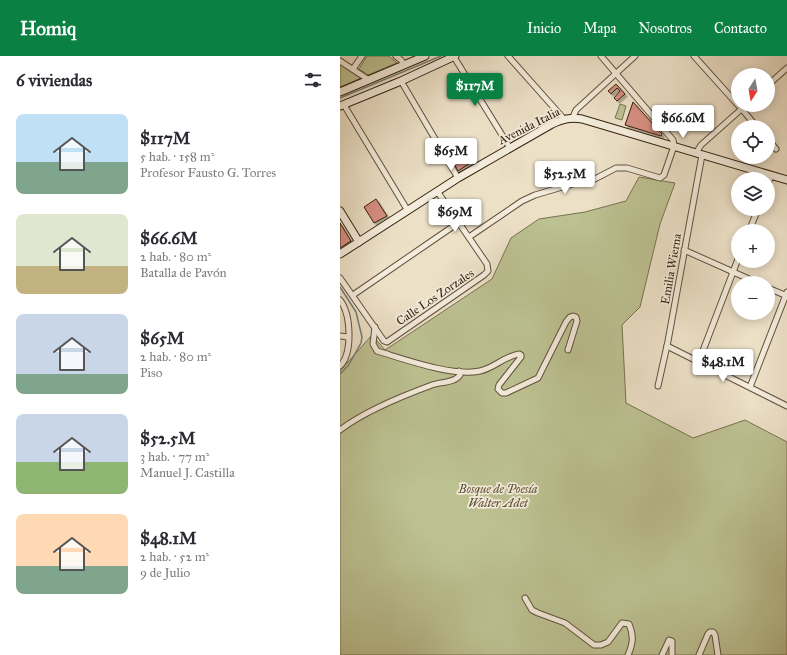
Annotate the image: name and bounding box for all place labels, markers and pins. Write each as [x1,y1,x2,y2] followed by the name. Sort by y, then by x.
[447,73,503,107] pin: $117M
[650,105,716,139] pin: $66.6M
[427,138,475,172] pin: $65M
[532,161,598,195] pin: $52.5M
[431,199,479,233] pin: $69M
[690,349,756,383] pin: $48.1M

